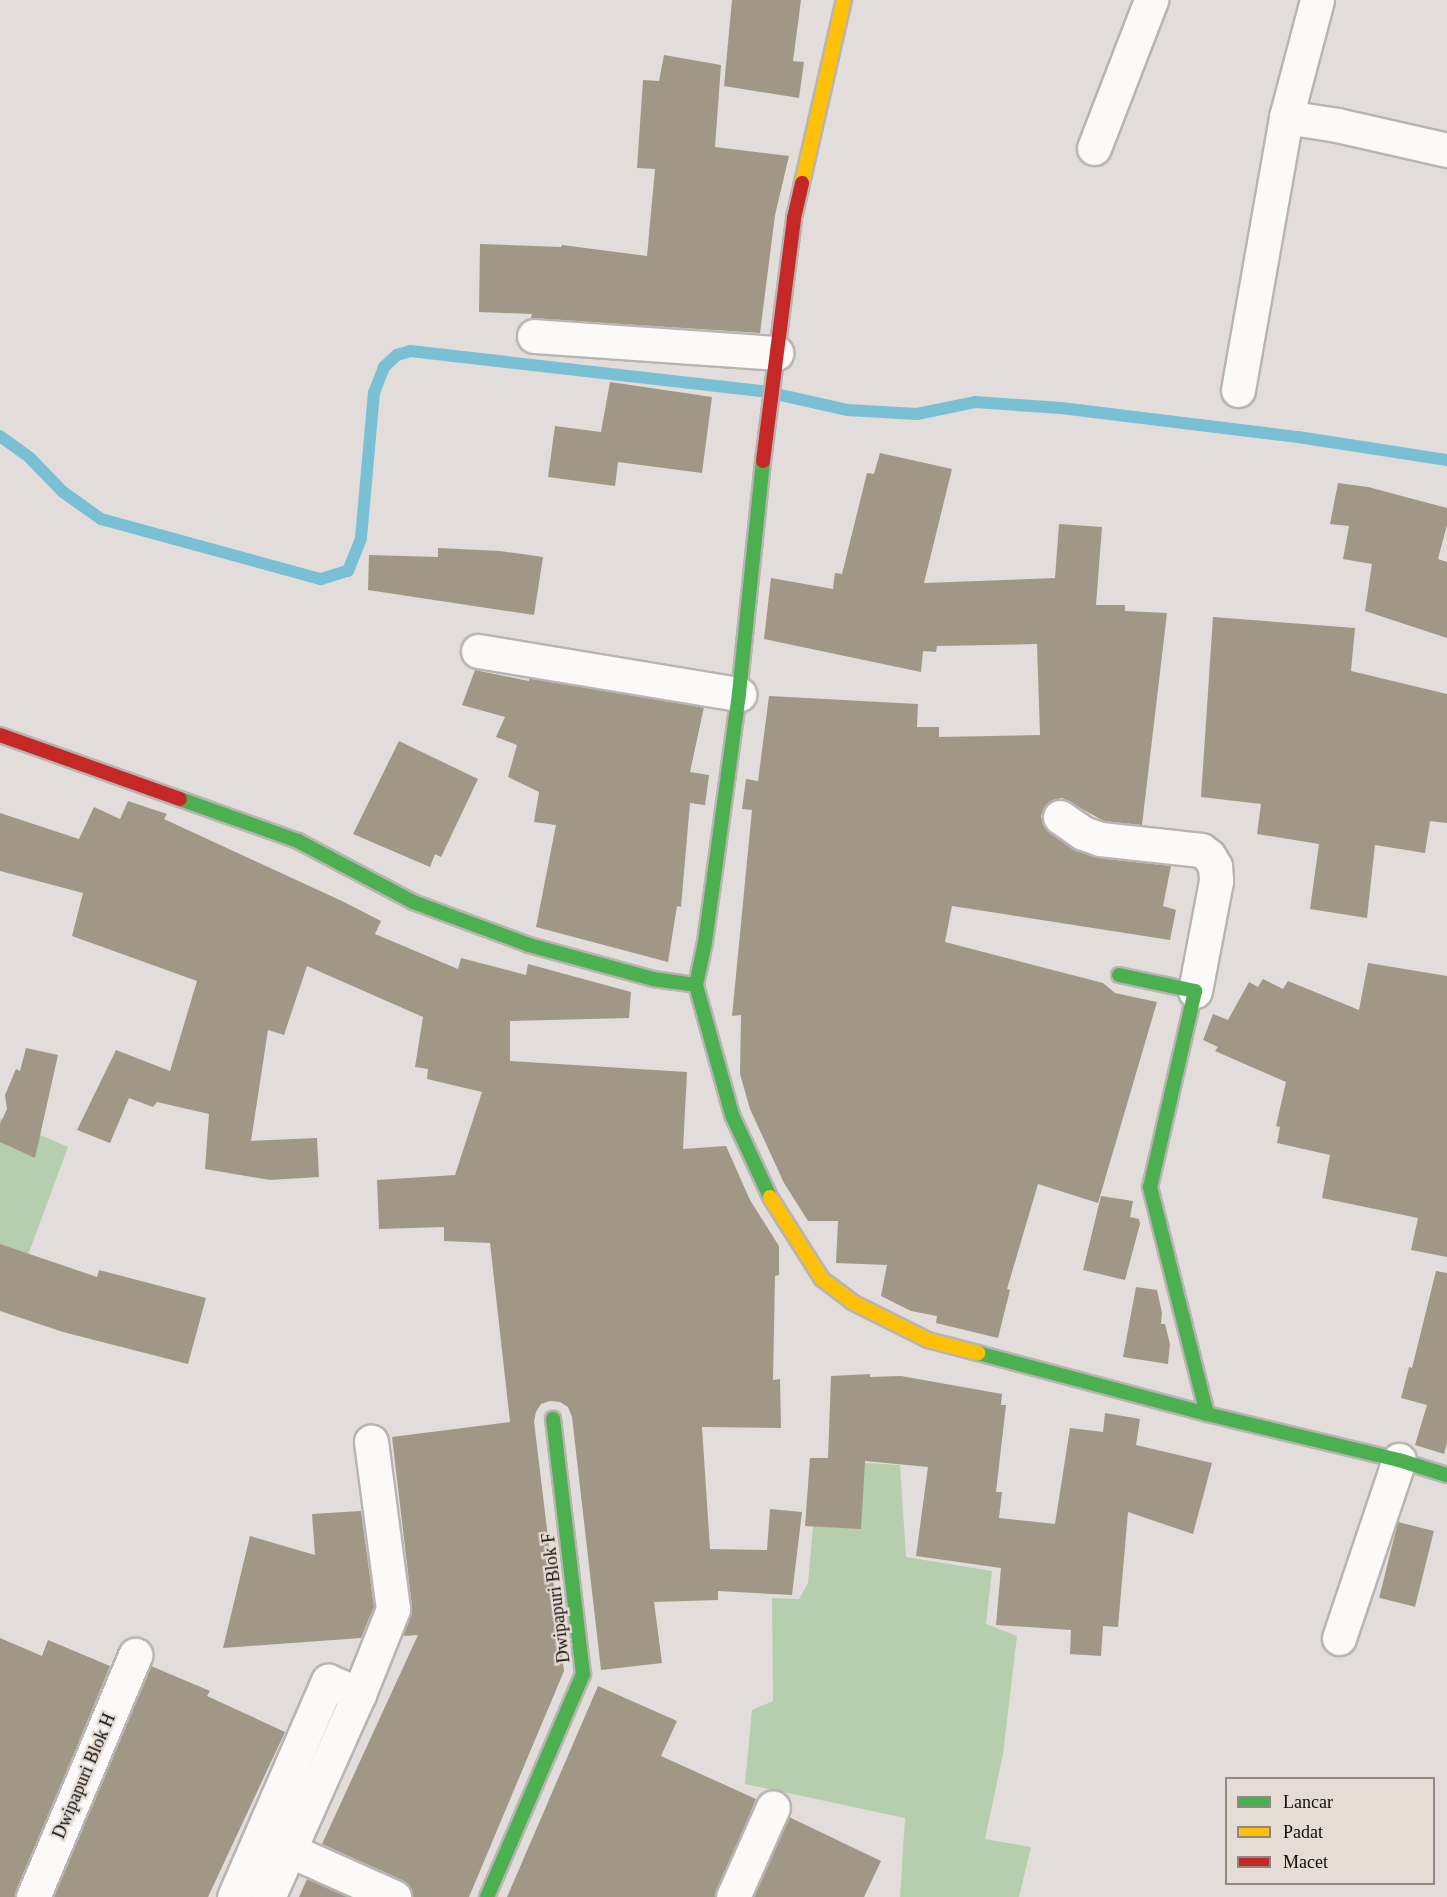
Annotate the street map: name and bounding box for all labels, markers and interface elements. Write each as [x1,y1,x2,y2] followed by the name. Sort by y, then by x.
[537,1532,575,1664] street label: Dwipapuri Blok F
[48,1710,120,1842] street label: Dwipapuri Blok H
[1225,1777,1435,1885] legend
[1283,1792,1333,1812] text: Lancar
[1283,1822,1323,1842] text: Padat
[1283,1852,1328,1872] text: Macet

